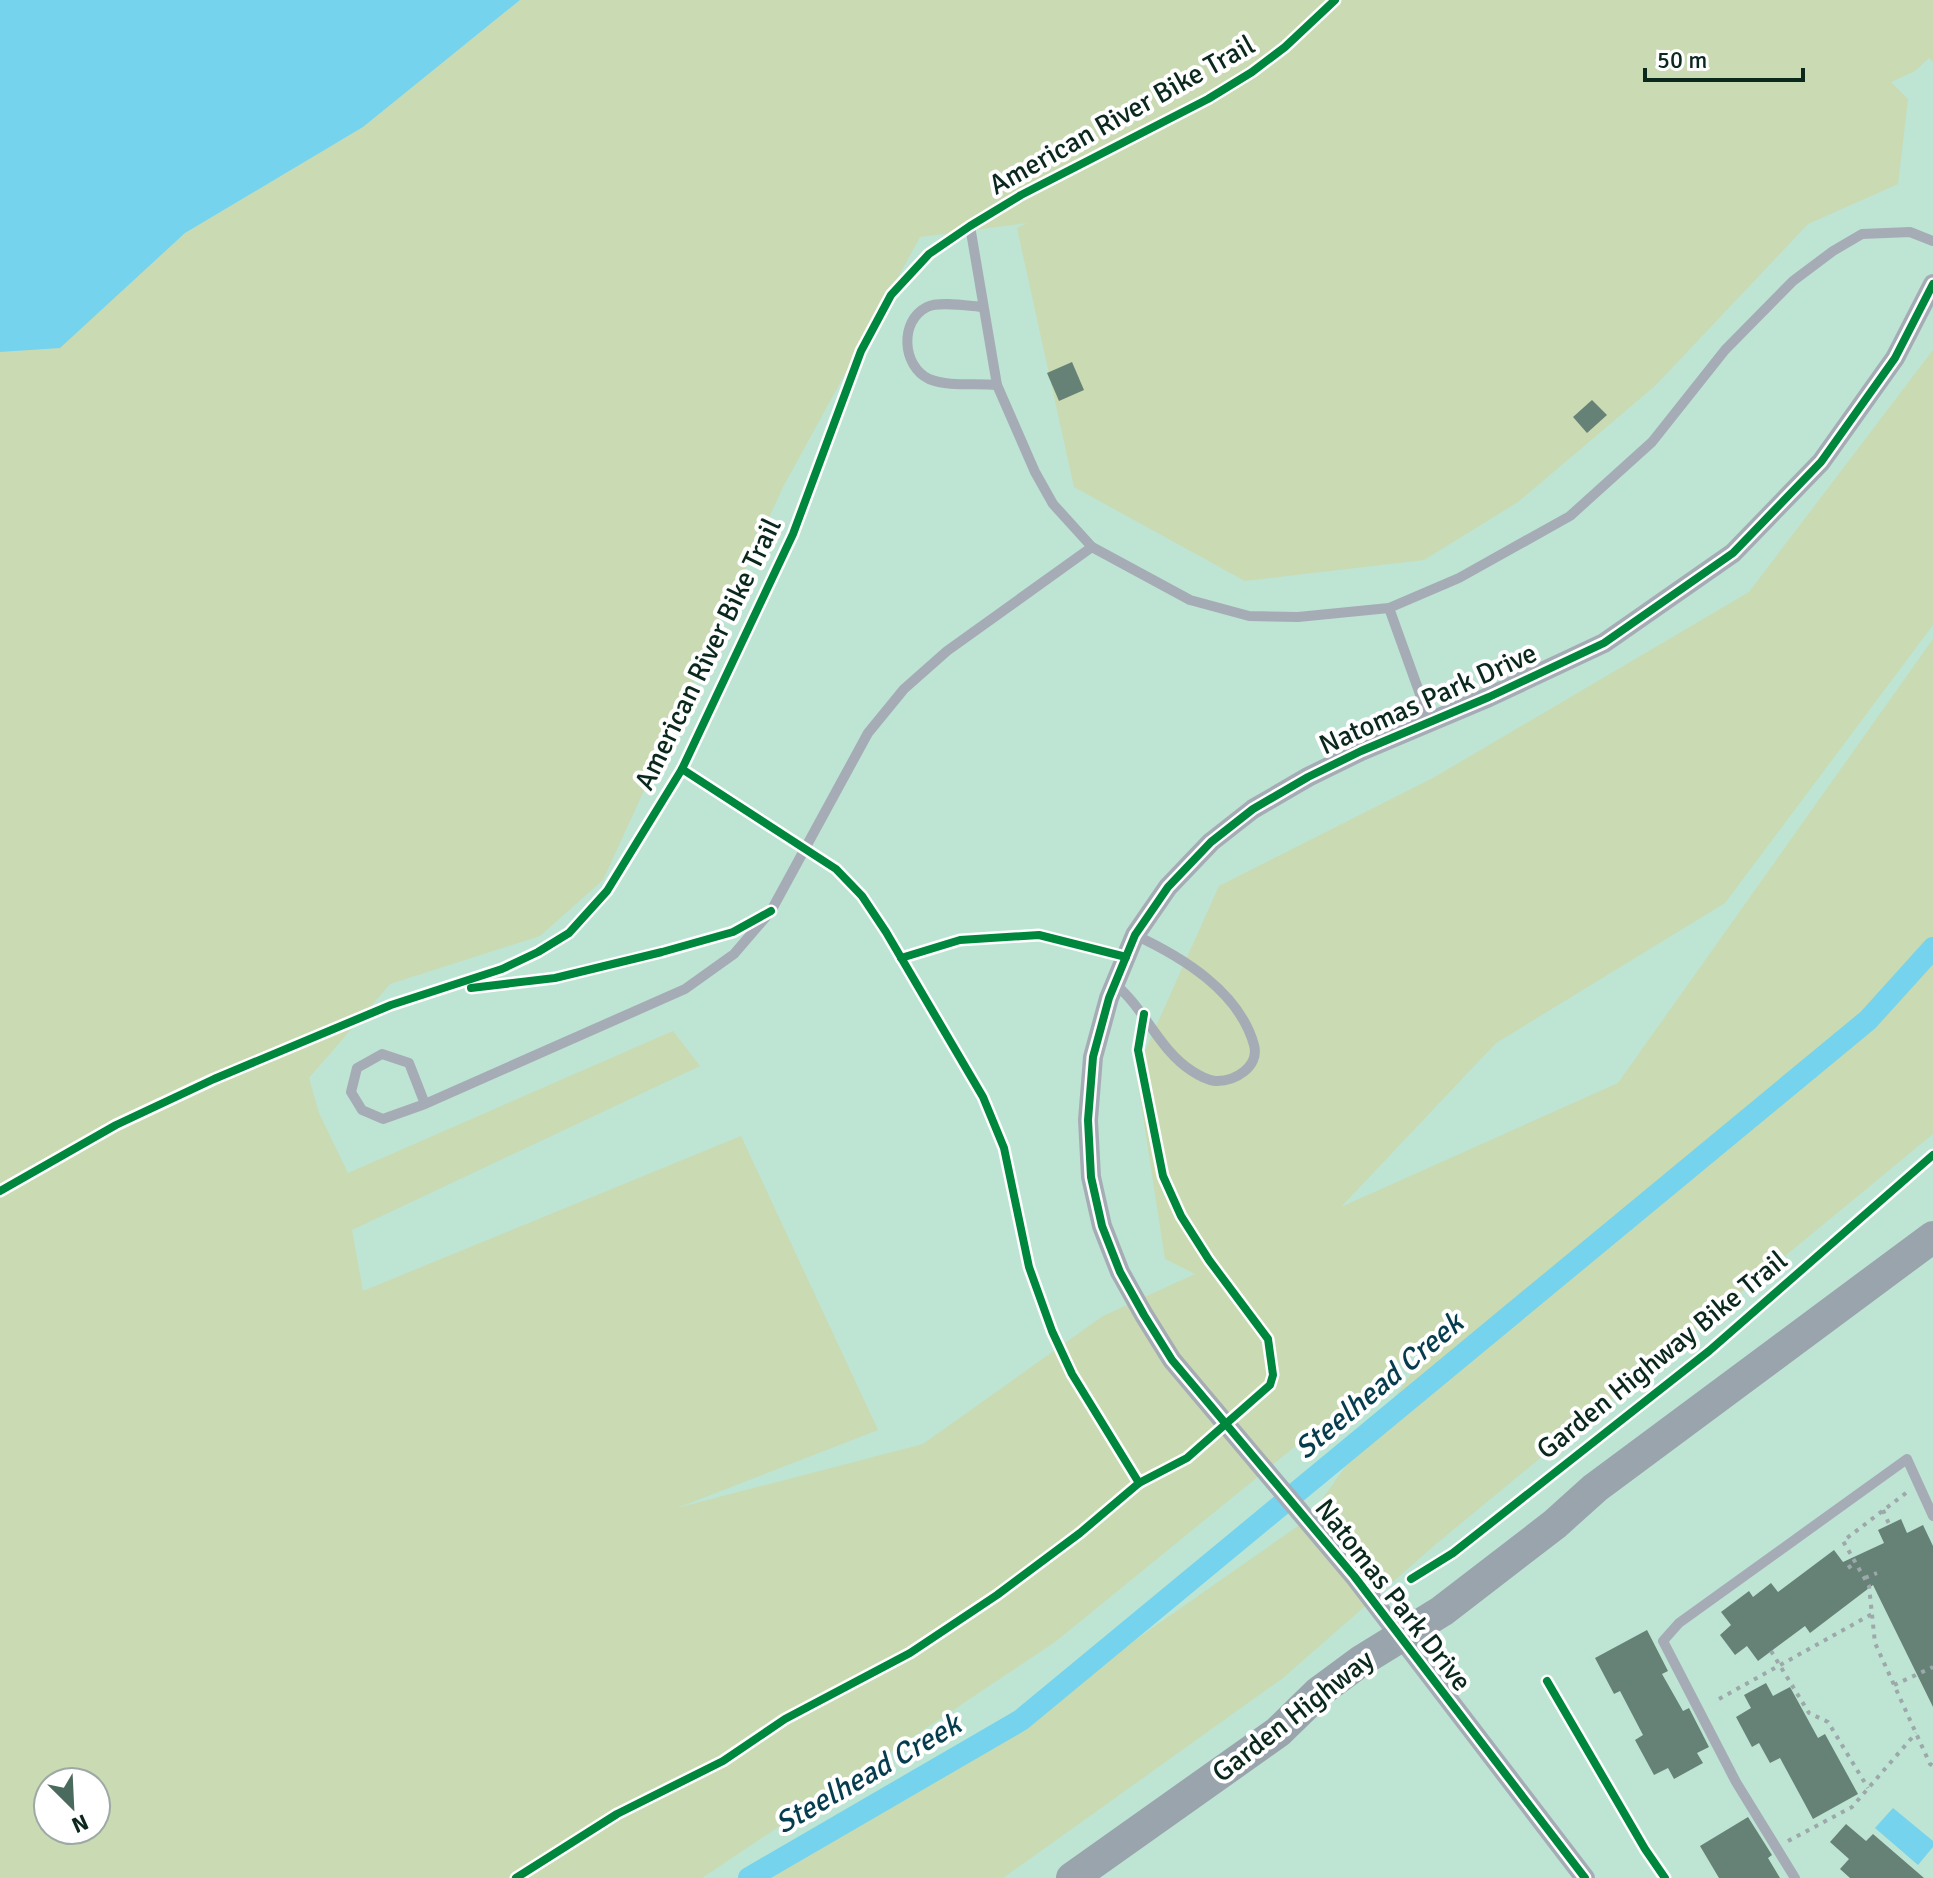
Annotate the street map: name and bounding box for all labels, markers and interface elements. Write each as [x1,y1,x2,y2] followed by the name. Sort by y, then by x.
[983,28,1261,202] street label: American River Bike Trail
[1645,32,1803,82] scale bar
[1657,45,1707,75] text: 50 m
[627,512,789,796] street label: American River Bike Trail
[1314,636,1542,762] street label: Natomas Park Drive
[1530,1243,1794,1467] street label: Garden Highway Bike Trail
[1287,1303,1473,1467] water label: Steelhead Creek
[1307,1492,1479,1698] street label: Natomas Park Drive
[1206,1642,1380,1790] street label: Garden Highway
[769,1704,970,1842] water label: Steelhead Creek
[32,1766,112,1846] north arrow
[67,1808,92,1839] text: N

